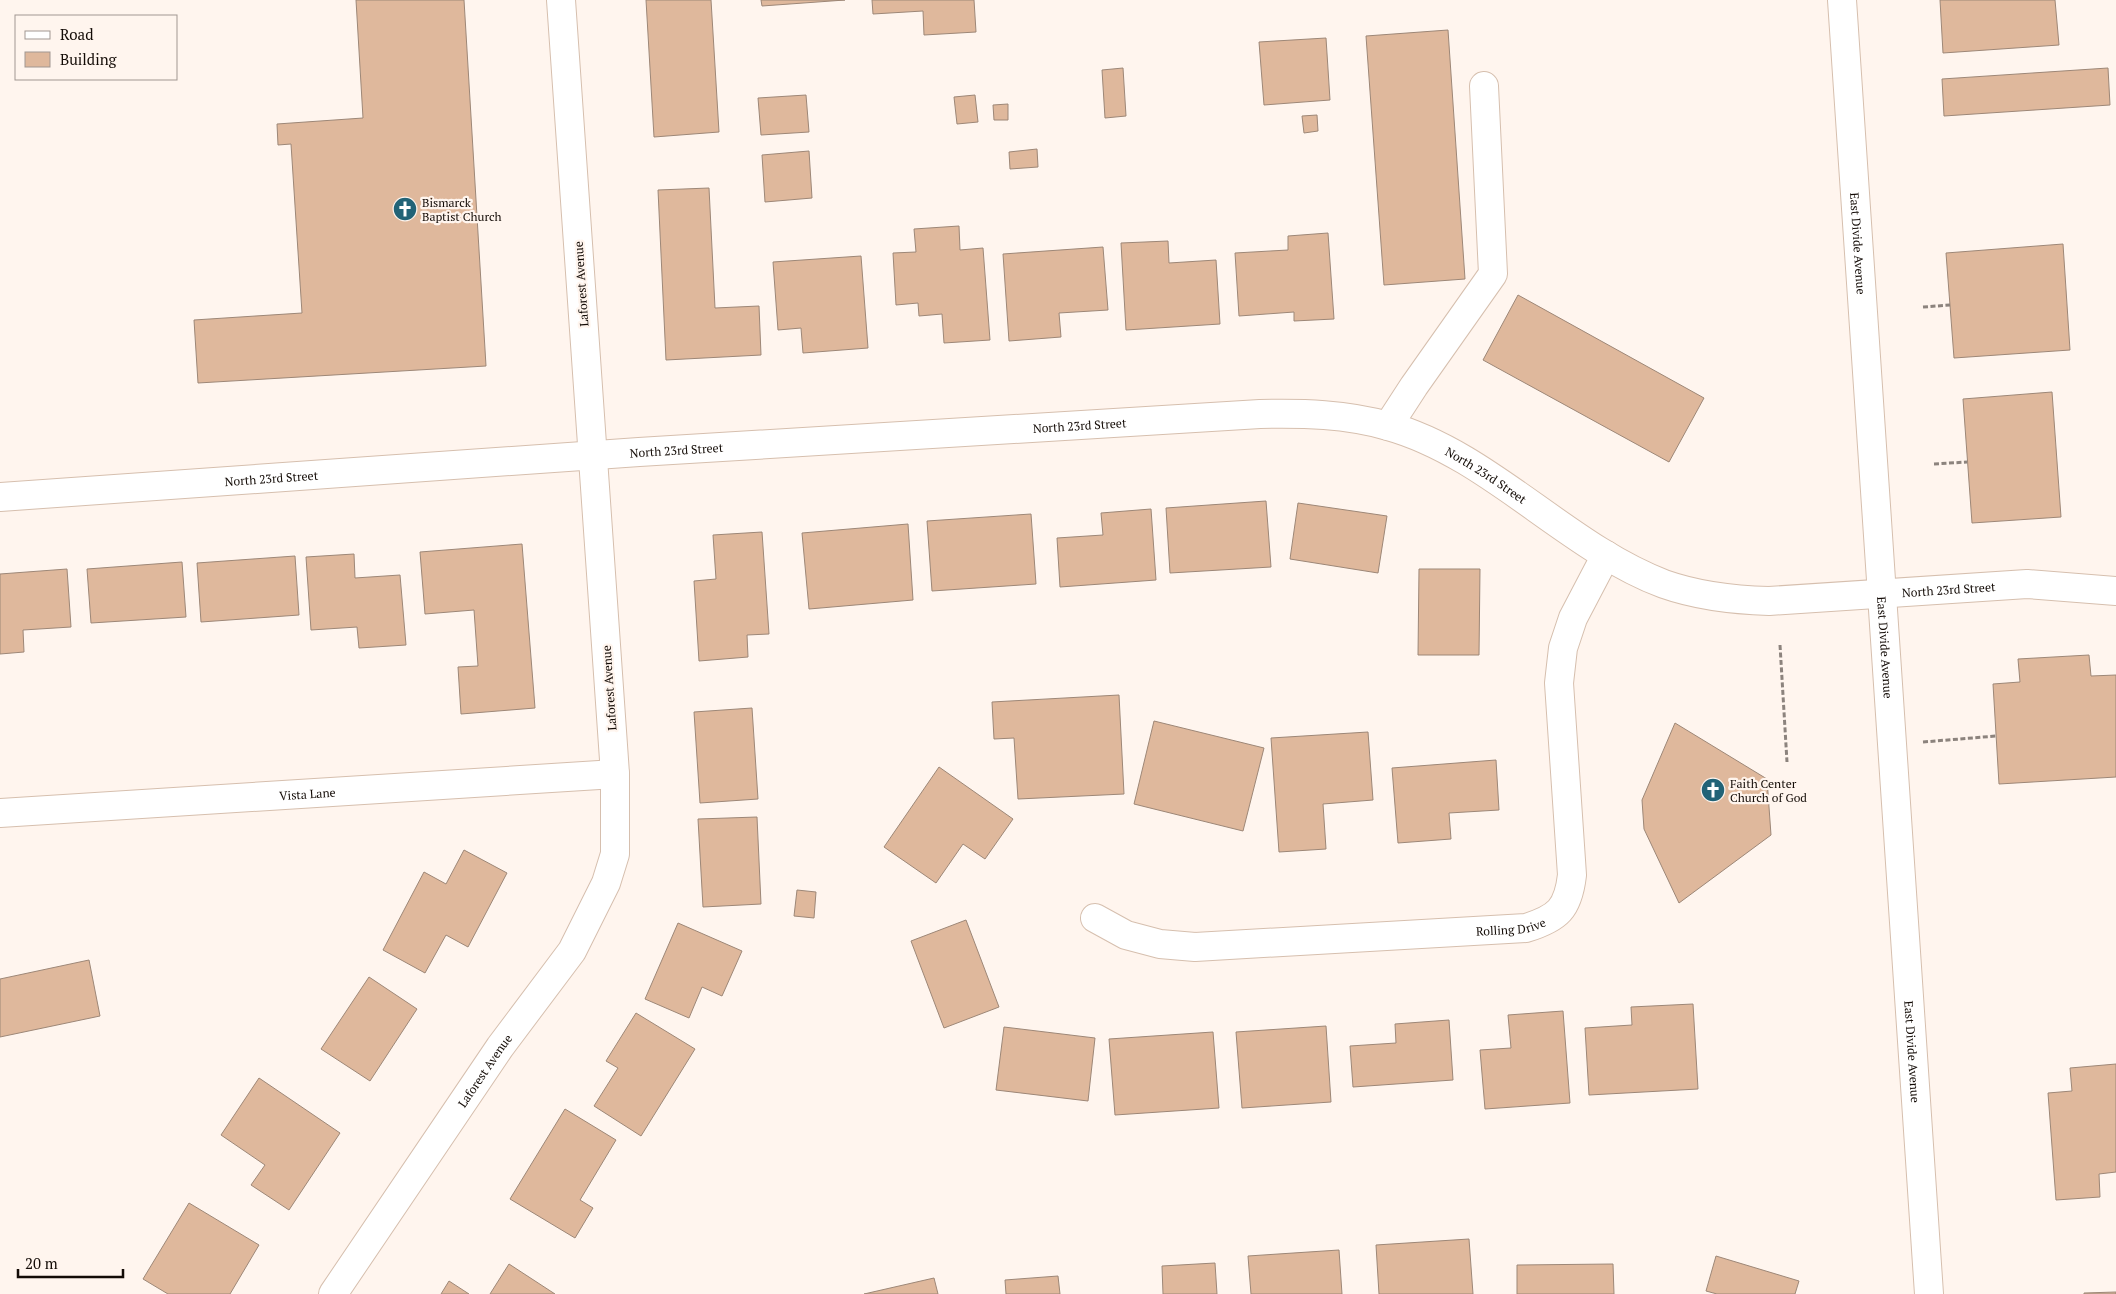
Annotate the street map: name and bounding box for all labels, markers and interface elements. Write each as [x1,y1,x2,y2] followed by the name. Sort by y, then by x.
[15,15,178,80] legend
[60,24,93,44] text: Road
[60,49,118,69] text: Building
[1847,192,1869,295] street label: East Divide Avenue
[422,195,502,224] place label: Bismarck Baptist Church
[392,196,418,222] church icon: Bismarck Baptist Church
[571,241,591,327] street label: Laforest Avenue
[1032,415,1127,435] street label: North 23rd Street
[629,439,724,460] street label: North 23rd Street
[1443,443,1530,507] street label: North 23rd Street
[224,467,319,489] street label: North 23rd Street
[1902,579,1996,600] street label: North 23rd Street
[1875,596,1896,699] street label: East Divide Avenue
[599,645,619,731] street label: Laforest Avenue
[1730,776,1807,805] place label: Faith Center Church of God
[1700,777,1726,803] church icon: Faith Center Church of God
[279,784,336,803] street label: Vista Lane
[1475,914,1548,938] street label: Rolling Drive
[1902,1000,1924,1103] street label: East Divide Avenue
[454,1031,515,1110] street label: Laforest Avenue
[18,1246,122,1278] scale bar
[25,1253,58,1273] text: 20 m

